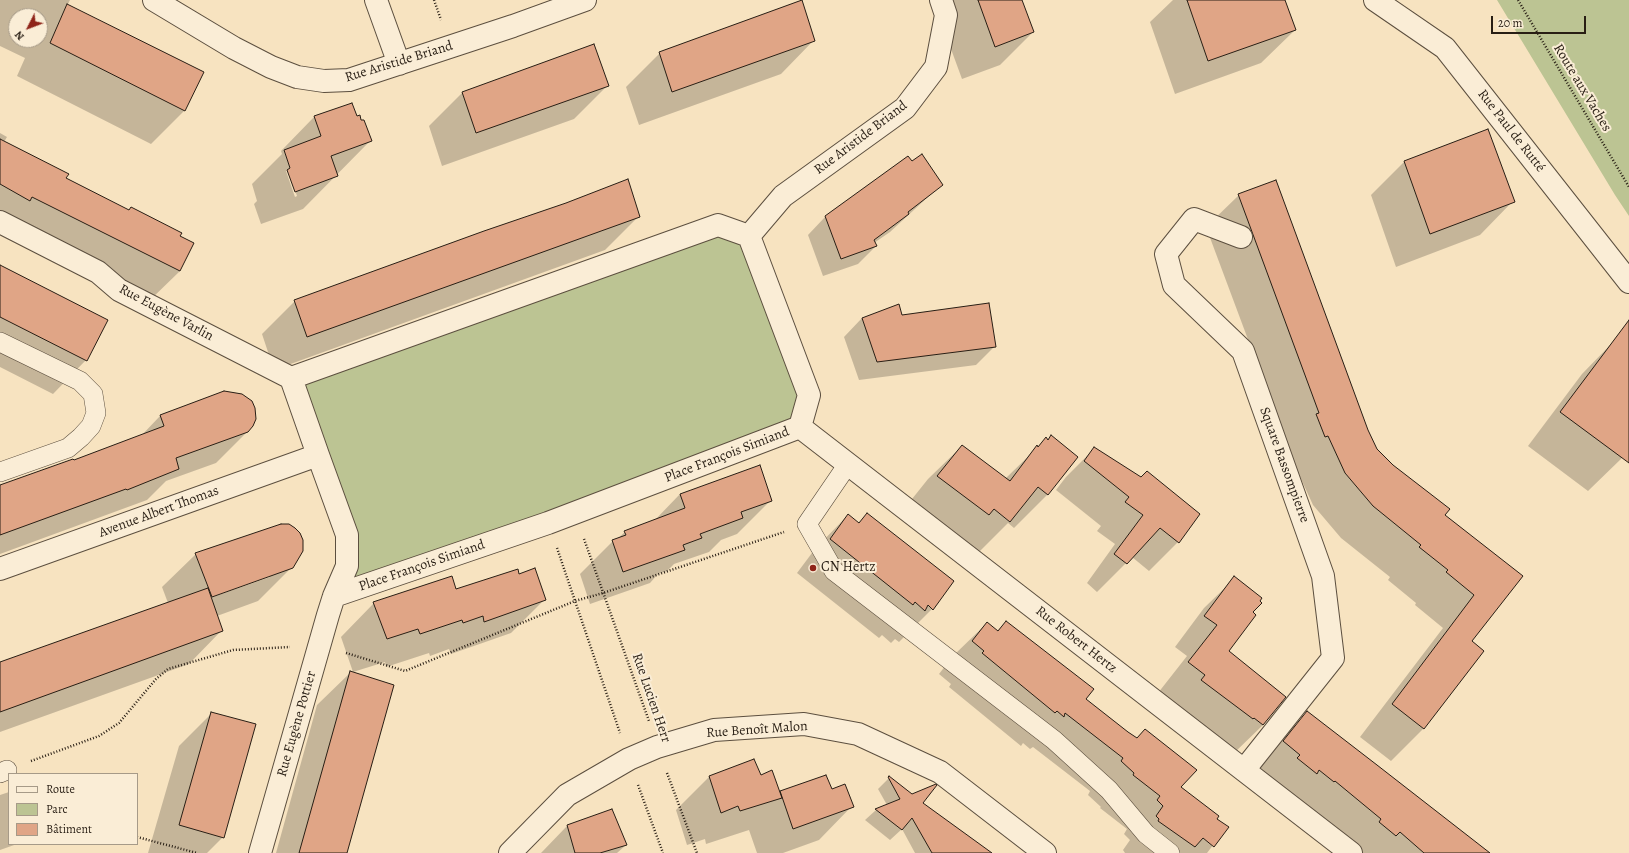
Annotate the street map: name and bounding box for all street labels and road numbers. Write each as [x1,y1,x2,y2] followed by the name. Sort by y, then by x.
[343,38,455,86] street label: Rue Aristide Briand
[1549,41,1615,135] street label: Route aux Vaches
[1474,86,1548,176] street label: Rue Paul de Rutté
[811,98,911,178] street label: Rue Aristide Briand
[116,281,216,345] street label: Rue Eugène Varlin
[1255,405,1313,525] street label: Square Bassompierre
[662,423,792,487] street label: Place François Simiand
[97,482,221,542] street label: Avenue Albert Thomas
[357,537,487,595] street label: Place François Simiand
[1032,603,1120,677] street label: Rue Robert Hertz
[628,651,674,745] street label: Rue Lucien Herr
[274,669,320,779] street label: Rue Eugène Pottier
[706,718,808,742] street label: Rue Benoît Malon

